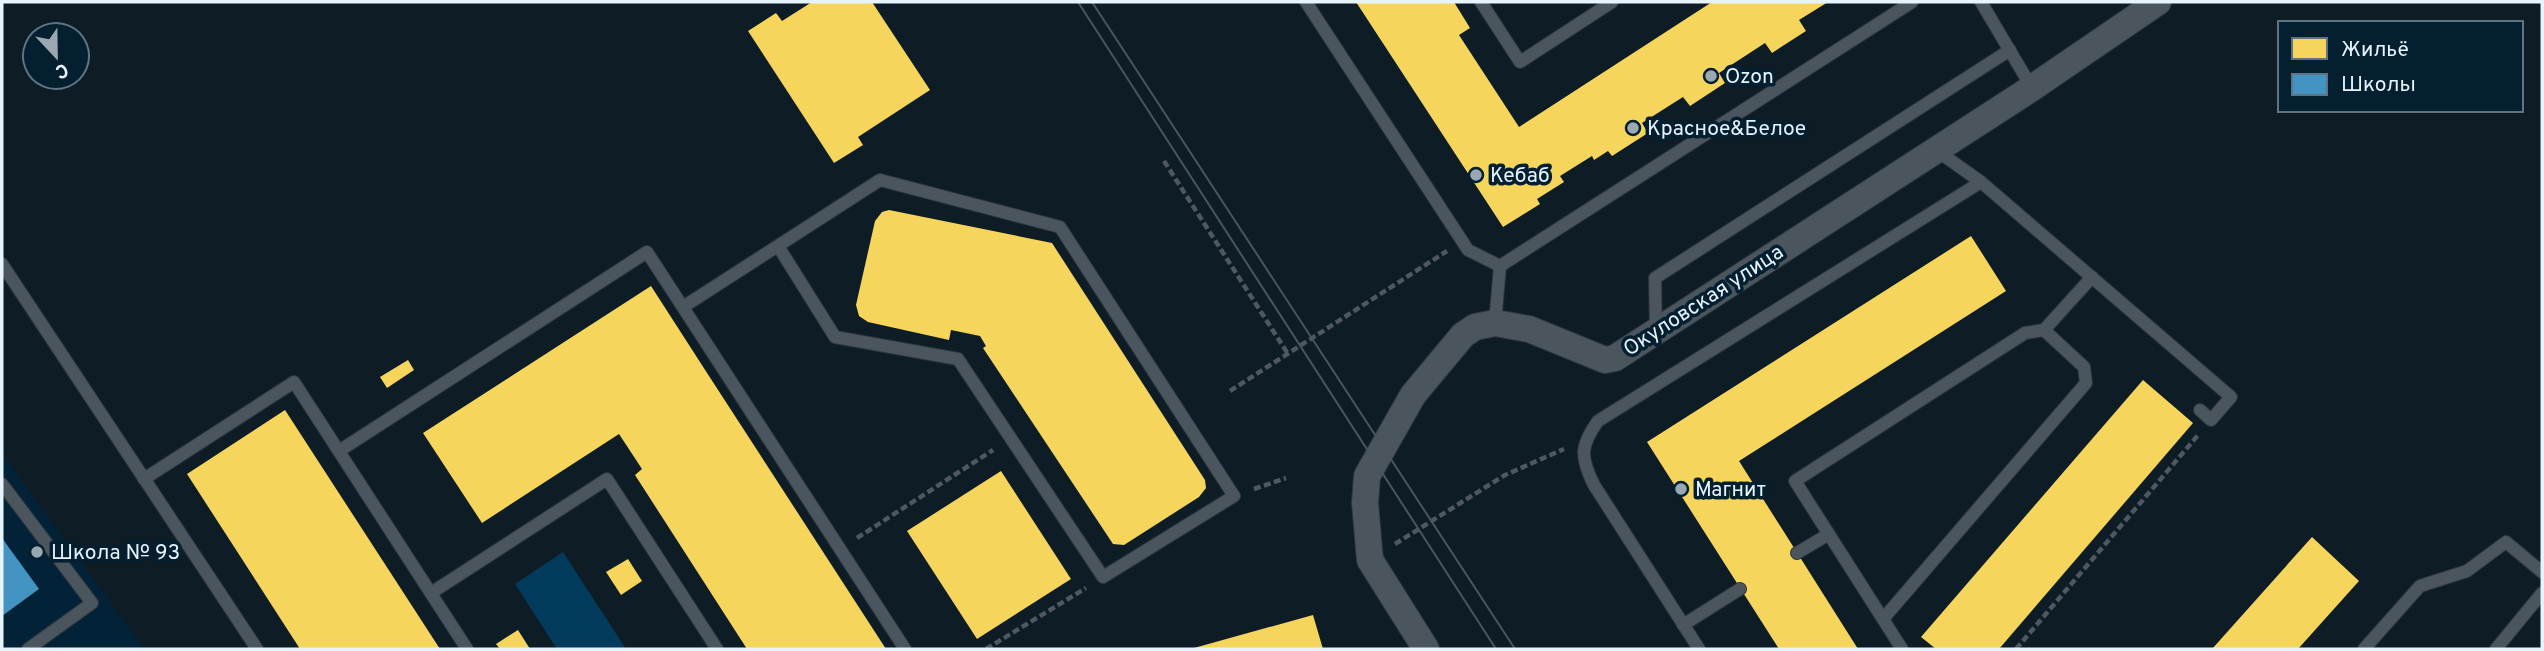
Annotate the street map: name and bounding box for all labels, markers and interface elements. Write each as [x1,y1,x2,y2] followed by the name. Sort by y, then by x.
[21,21,91,91] north arrow
[2278,21,2523,112] legend
[2341,37,2409,64] text: Жильё
[51,57,72,83] text: С
[1725,64,1774,91] place label: Ozon
[1703,68,1719,84] marker: Ozon
[2341,72,2416,99] text: Школы
[1647,116,1806,143] place label: Красное&Белое
[1625,120,1641,136] marker: Красное&Белое
[1490,163,1550,190] place label: Кебаб
[1468,167,1484,183] marker: Кебаб
[1619,239,1789,363] street label: Окуловская улица
[1695,477,1766,504] place label: Магнит
[1673,481,1689,497] marker: Магнит
[51,540,180,567] place label: Школа № 93
[29,544,45,560] marker: Школа № 93

